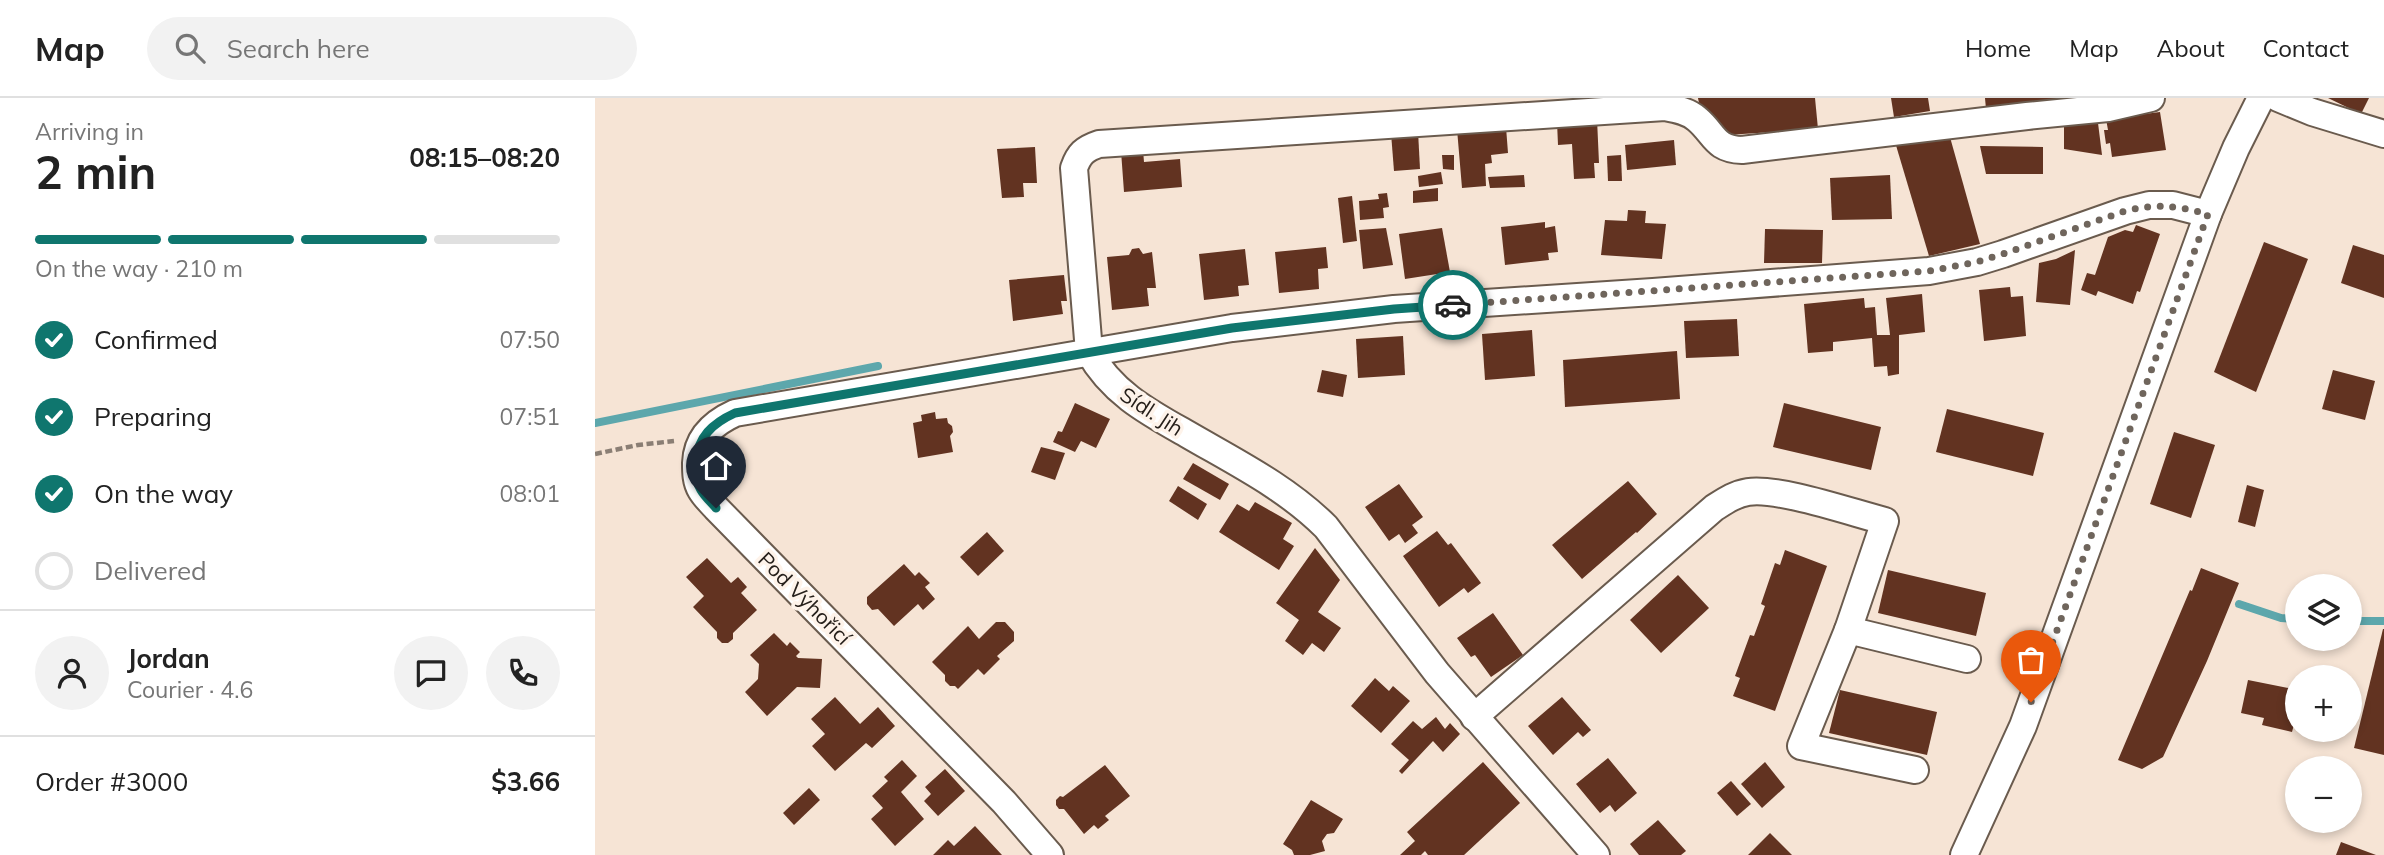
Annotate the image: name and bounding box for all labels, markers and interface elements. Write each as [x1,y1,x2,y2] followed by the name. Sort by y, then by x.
[147,17,637,80] search box
[35,28,105,69] text: Map
[171,29,209,67] icon: search
[227,32,370,65] text: Search here
[1965,33,2031,63] text: Home
[2069,33,2119,63] text: Map
[2157,33,2225,63] text: About
[2263,33,2349,63] text: Contact
[35,117,144,146] text: Arriving in
[409,141,560,174] text: 08:15–08:20
[35,143,156,201] text: 2 min
[35,254,243,283] text: On the way · 210 m
[1418,270,1488,340] courier
[1434,286,1472,324] icon: car
[35,321,73,359] icon: check
[94,323,218,356] text: Confirmed
[500,325,560,354] text: 07:50
[1115,381,1189,441] street label: Sídl. Jih
[35,398,73,436] icon: check
[94,400,212,433] text: Preparing
[500,402,560,431] text: 07:51
[686,436,746,508] pin
[697,447,735,485] icon: home
[35,475,73,513] icon: check
[94,477,233,510] text: On the way
[500,479,560,508] text: 08:01
[753,546,858,651] street label: Pod Výhořicí
[94,554,207,587] text: Delivered
[2285,574,2362,833] map controls
[2285,574,2362,651] button: layers
[2001,630,2061,702] pin
[35,636,109,710] button: person
[394,636,468,710] button: chat
[486,636,560,710] button: phone
[2012,641,2050,679] icon: bag
[127,642,210,675] text: Jordan
[2285,665,2362,742] button: +
[127,675,253,704] text: Courier · 4.6
[2285,756,2362,833] button: −
[35,765,188,798] text: Order #3000
[491,765,560,798] text: $3.66

